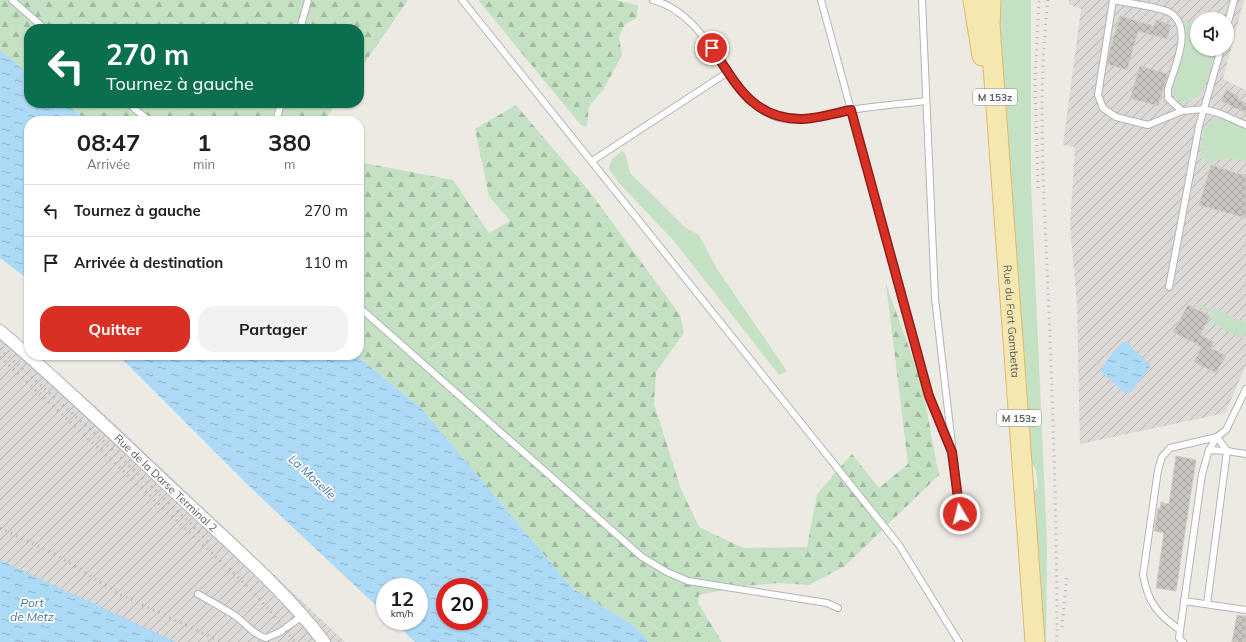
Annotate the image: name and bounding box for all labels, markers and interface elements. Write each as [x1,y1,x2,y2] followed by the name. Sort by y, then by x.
[1190,12,1234,56] map controls
[1190,12,1234,56] button: sound
[695,31,729,65] pin
[106,37,189,72] text: 270 m
[701,37,723,59] icon: arrive
[40,40,92,92] icon: left
[106,72,254,95] text: Tournez à gauche
[973,89,1017,105] road number: M 153z
[77,127,140,157] text: 08:47
[197,127,211,157] text: 1
[268,127,311,157] text: 380
[87,156,130,172] text: Arrivée
[193,156,215,172] text: min
[284,156,295,172] text: m
[40,200,62,222] icon: left
[74,201,201,220] text: Tournez à gauche
[304,201,348,220] text: 270 m
[40,252,62,274] icon: arrive
[74,253,223,272] text: Arrivée à destination
[304,253,348,272] text: 110 m
[1001,264,1023,378] street label: Rue du Fort Gambetta
[40,306,190,352] button: Quitter
[198,306,348,352] button: Partager
[997,410,1041,426] road number: M 153z
[111,431,221,535] street label: Rue de la Darse Terminal 2
[286,451,339,502] water label: La Moselle
[939,493,981,535] position arrow
[436,578,488,630] speed limit sign: 20
[390,586,414,611] text: 12
[10,595,55,624] water label: Port de Metz
[391,607,413,620] text: km/h

